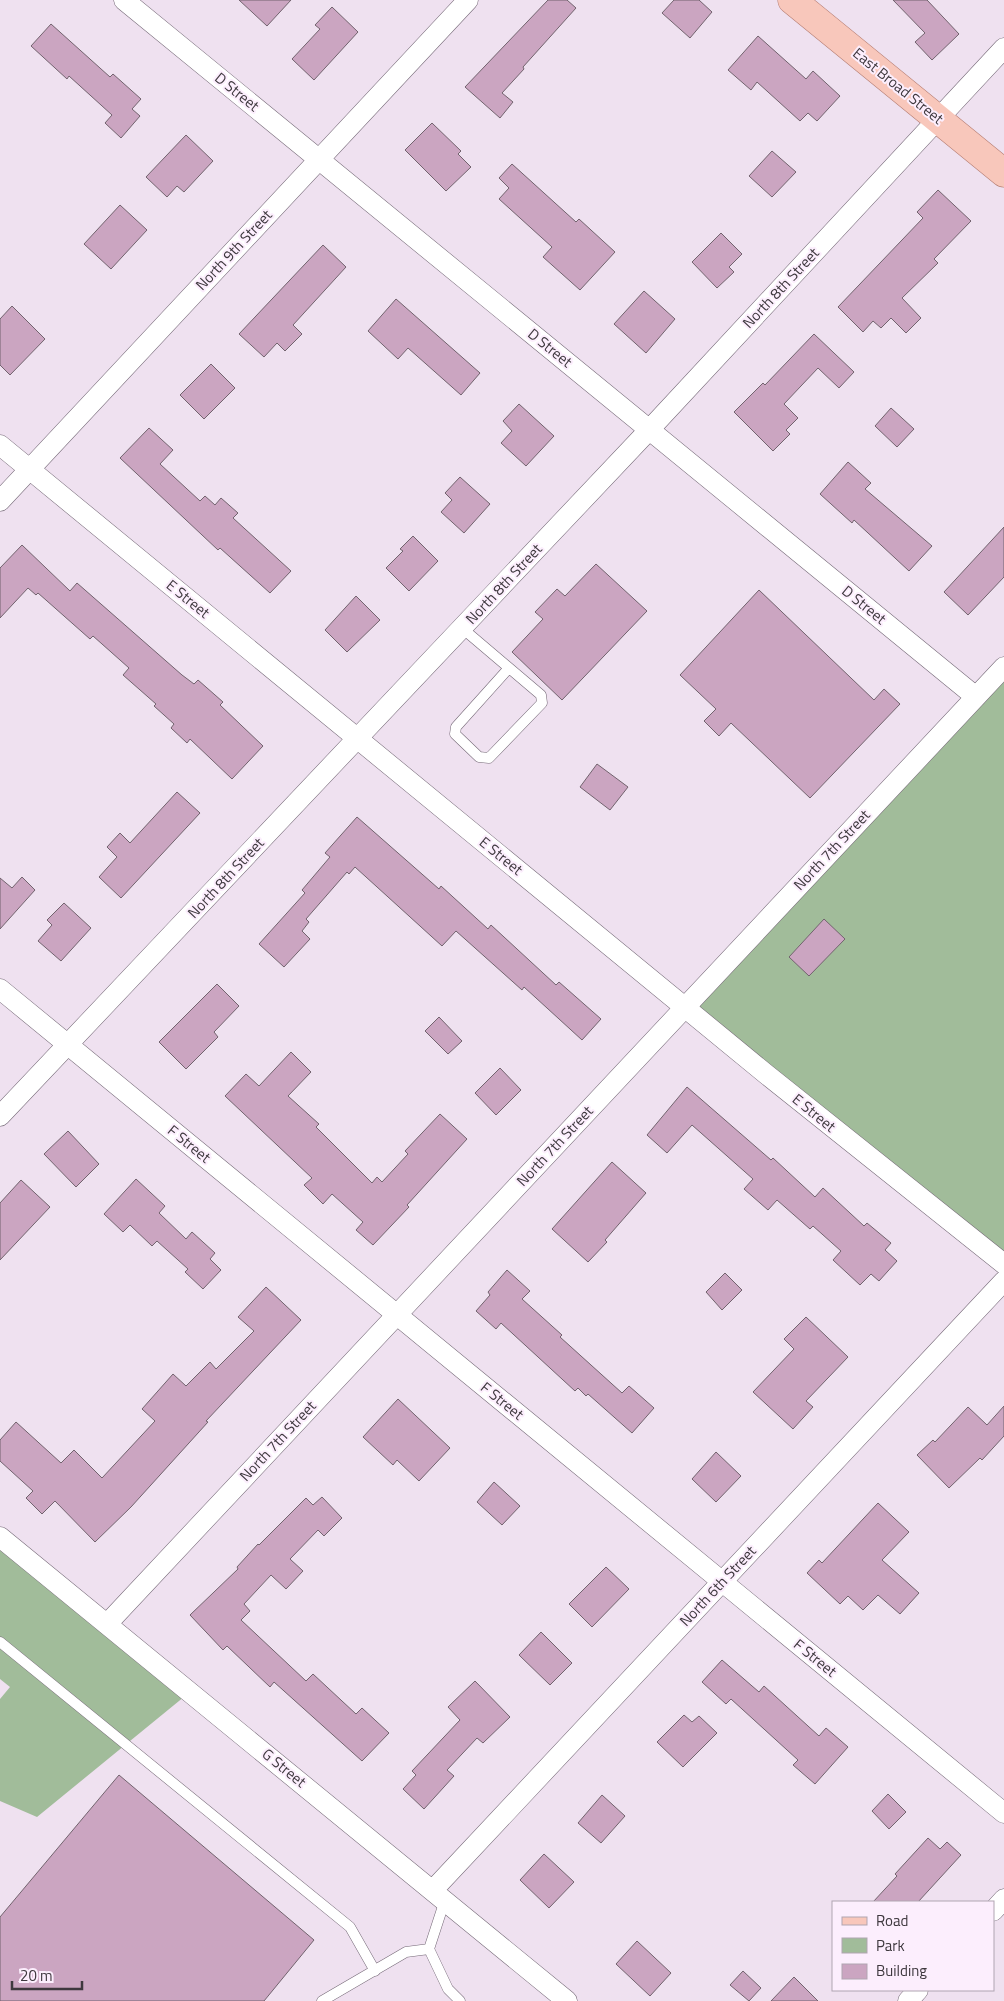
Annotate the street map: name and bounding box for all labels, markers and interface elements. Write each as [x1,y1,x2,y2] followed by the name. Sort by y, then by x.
[848,42,949,130] street label: East Broad Street
[210,66,265,117] street label: D Street
[190,203,278,295] street label: North 9th Street
[737,241,825,333] street label: North 8th Street
[523,322,578,373] street label: D Street
[460,537,548,629] street label: North 8th Street
[162,574,216,624] street label: E Street
[837,579,892,630] street label: D Street
[788,803,876,895] street label: North 7th Street
[182,831,270,923] street label: North 8th Street
[475,831,529,881] street label: E Street
[788,1088,842,1138] street label: E Street
[511,1099,599,1191] street label: North 7th Street
[163,1119,216,1169] street label: F Street
[476,1376,529,1426] street label: F Street
[234,1394,322,1486] street label: North 7th Street
[674,1539,762,1631] street label: North 6th Street
[789,1633,842,1683] street label: F Street
[257,1743,312,1793] street label: G Street
[832,1901,994,1991] legend
[876,1909,908,1932] text: Road
[876,1934,905,1957] text: Park
[12,1958,82,1990] scale bar
[876,1959,927,1982] text: Building
[20,1964,53,1987] text: 20 m

